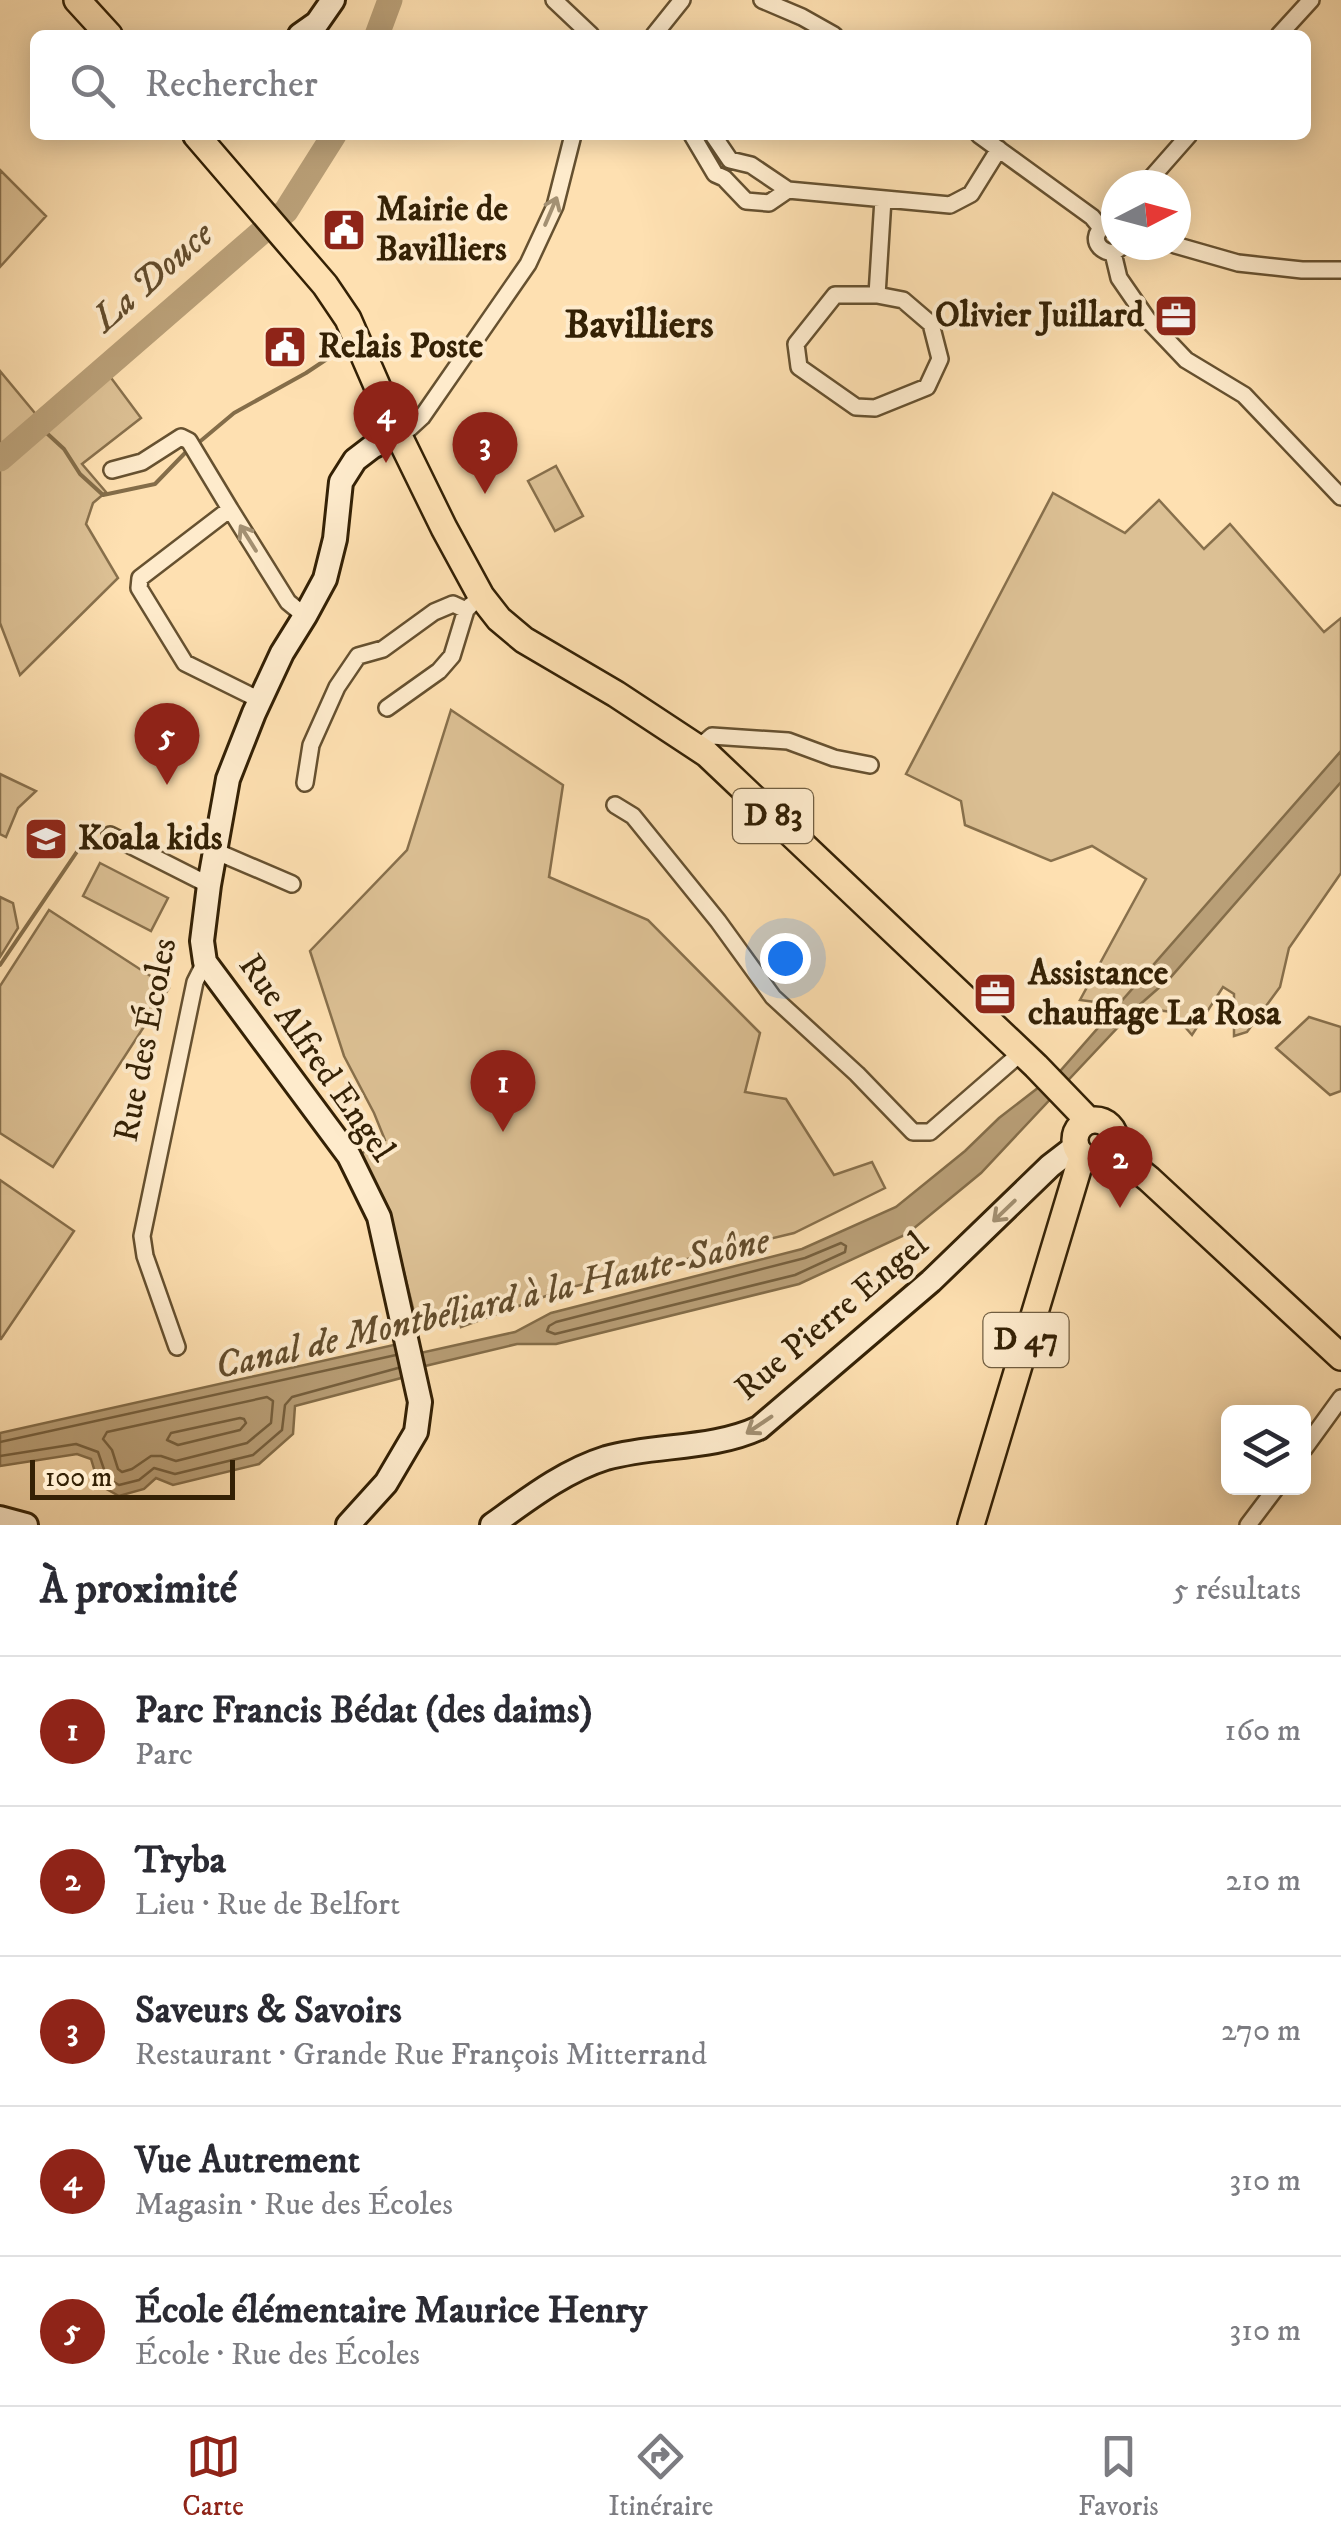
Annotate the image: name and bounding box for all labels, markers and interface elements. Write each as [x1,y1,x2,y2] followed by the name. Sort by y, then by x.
[30,30,1311,140] search box
[65,58,120,113] icon: search
[145,61,318,109] text: Rechercher
[1101,170,1191,260] north arrow
[376,188,508,272] place label: Mairie de Bavilliers
[543,196,561,227] one-way arrow
[321,207,367,253] public building icon: Mairie de Bavilliers
[81,210,225,344] water label: La Douce
[1153,293,1199,339] office icon: Olivier Juillard
[935,294,1145,338] place label: Olivier Juillard
[564,301,714,351] district label: Bavilliers
[262,324,308,370] public building icon: Relais Poste
[318,325,484,369] place label: Relais Poste
[354,380,418,463] pin: 4
[452,412,518,494] pin: 3
[238,524,258,553] one-way arrow
[134,702,200,785] pin: 5
[733,789,813,843] road number: D 83
[23,816,69,862] school or university icon: Koala kids
[78,817,223,861] place label: Koala kids
[760,933,811,984] your location
[104,934,187,1146] street label: Rue des Écoles
[228,946,404,1171] street label: Rue Alfred Engel
[1027,952,1282,1036] place label: Assistance chauffage La Rosa
[972,971,1018,1017] office icon: Assistance chauffage La Rosa
[470,1050,536,1132] pin: 1
[1088,1126,1152,1208] pin: 2
[992,1199,1016,1223] one-way arrow
[210,1217,775,1391] water label: Canal de Montbéliard à la Haute-Saône
[726,1223,938,1411] street label: Rue Pierre Engel
[984,1313,1068,1367] road number: D 47
[1221,1405,1311,1495] map controls
[1221,1405,1311,1495] button: layers
[746,1414,774,1435] one-way arrow
[30,1455,235,1500] scale bar
[45,1460,112,1495] text: 100 m
[40,1564,237,1616] text: À proximité
[1173,1570,1301,1610] text: 5 résultats
[135,1687,592,1735] text: Parc Francis Bédat (des daims)
[67,1711,78,1751] text: 1
[1225,1711,1301,1751] text: 160 m
[135,1735,193,1775] text: Parc
[135,1837,226,1885] text: Tryba
[65,1861,80,1901] text: 2
[1226,1861,1301,1901] text: 210 m
[135,1885,400,1925] text: Lieu · Rue de Belfort
[135,1987,402,2035] text: Saveurs & Savoirs
[67,2011,78,2051] text: 3
[1221,2011,1301,2051] text: 270 m
[135,2035,707,2075] text: Restaurant · Grande Rue François Mitterrand
[135,2137,360,2185] text: Vue Autrement
[63,2161,82,2201] text: 4
[1229,2161,1301,2201] text: 310 m
[135,2185,453,2225] text: Magasin · Rue des Écoles
[135,2287,647,2335] text: École élémentaire Maurice Henry
[65,2311,80,2351] text: 5
[1229,2311,1301,2351] text: 310 m
[135,2335,420,2375] text: École · Rue des Écoles
[182,2429,244,2524] tab: Carte
[608,2429,713,2524] tab: Itinéraire
[1078,2429,1159,2524] tab: Favoris

